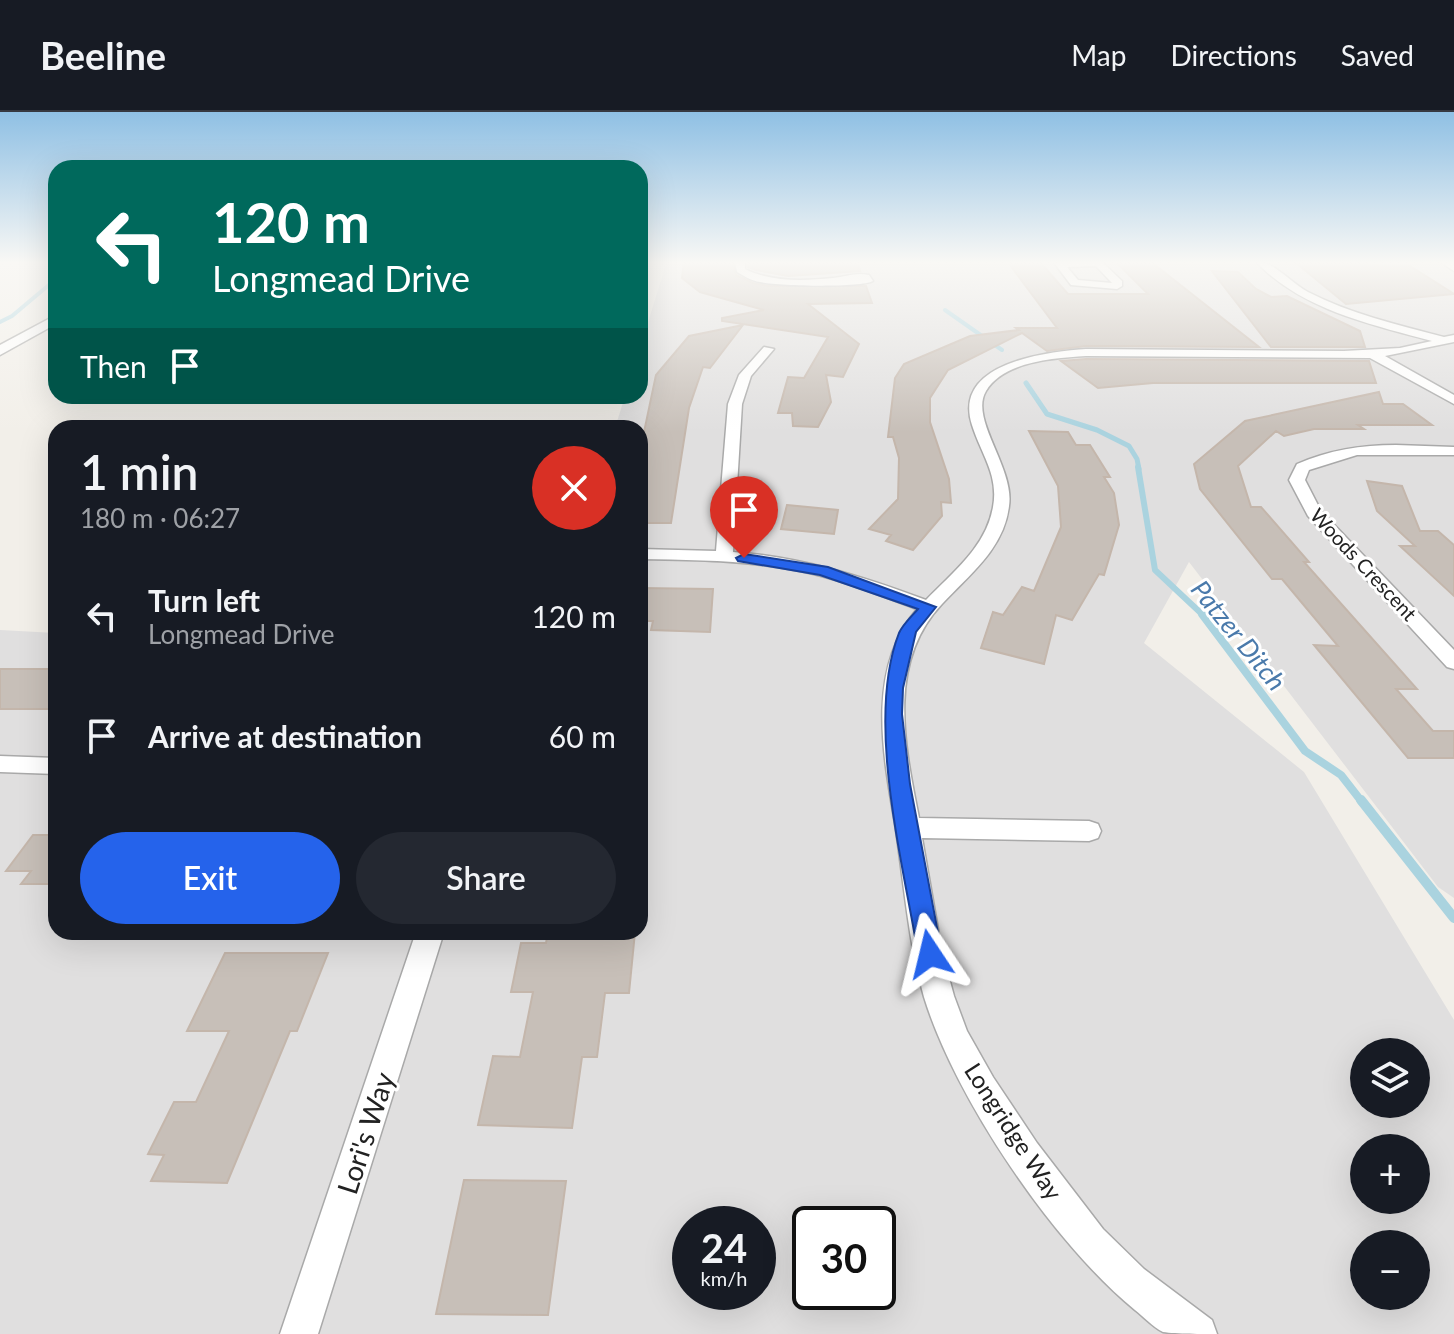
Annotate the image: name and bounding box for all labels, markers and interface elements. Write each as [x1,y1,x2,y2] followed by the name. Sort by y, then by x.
[40,32,166,78] text: Beeline
[1071,38,1126,72] text: Map
[1170,38,1297,72] text: Directions
[1341,38,1414,72] text: Saved
[212,188,370,255] text: 120 m
[80,192,184,296] icon: left
[212,256,470,300] text: Longmead Drive
[163,344,207,388] icon: arrive
[80,348,147,384] text: Then
[80,443,198,500] text: 1 min
[532,446,616,530] button: close
[710,476,778,558] pin
[722,488,766,532] icon: arrive
[80,502,240,534] text: 180 m · 06:27
[1306,503,1422,625] street label: Woods Crescent
[1185,573,1293,697] water label: Patzer Ditch
[148,582,260,618] text: Turn left
[80,594,124,638] icon: left
[531,598,616,634] text: 120 m
[148,618,334,650] text: Longmead Drive
[80,714,124,758] icon: arrive
[148,718,422,754] text: Arrive at destination
[549,718,616,754] text: 60 m
[80,832,340,924] button: Exit
[356,832,616,924] button: Share
[888,912,972,996] position arrow
[1350,1038,1430,1310] map controls
[1350,1038,1430,1118] button: layers
[959,1057,1069,1205] street label: Longridge Way
[329,1067,401,1198] street label: Lori's Way
[1350,1134,1430,1214] button: +
[792,1206,896,1310] speed limit sign: 30
[701,1224,747,1272] text: 24
[1350,1230,1430,1310] button: −
[701,1266,747,1290] text: km/h

